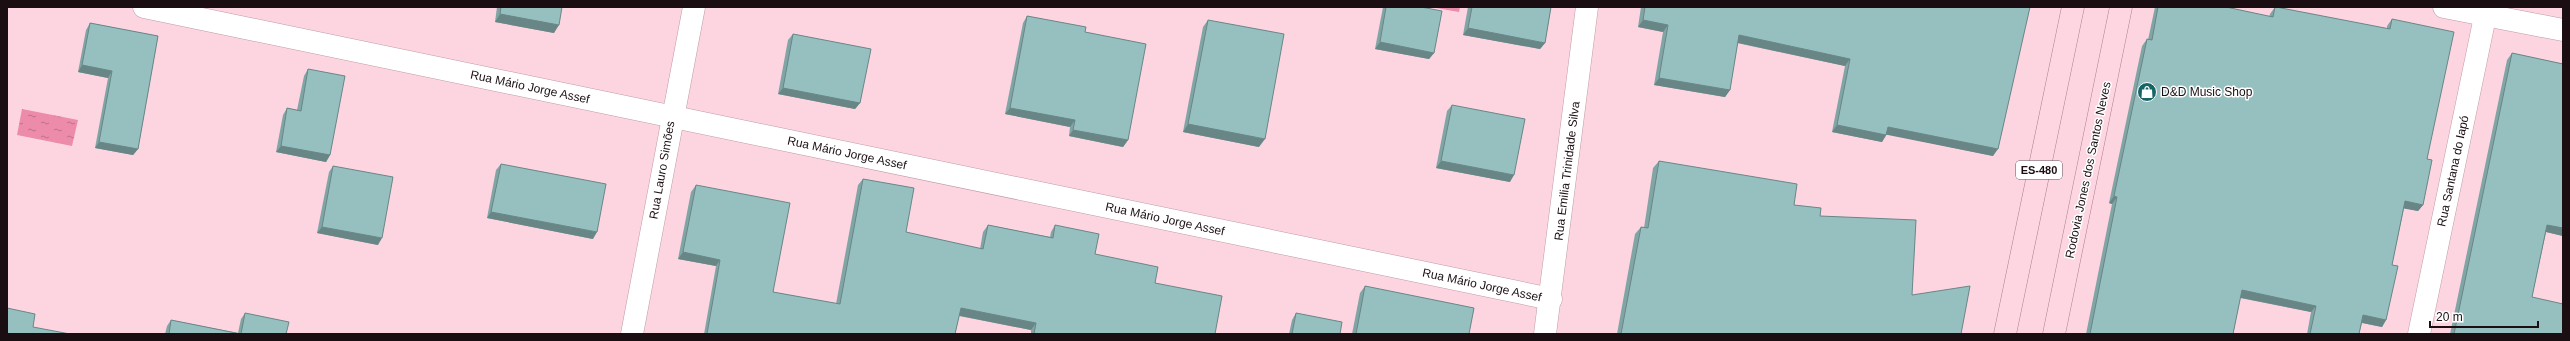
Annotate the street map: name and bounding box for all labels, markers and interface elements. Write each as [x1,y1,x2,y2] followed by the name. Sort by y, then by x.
[469,68,591,107] street label: Rua Mário Jorge Assef
[2062,80,2114,260] street label: Rodovia Jones dos Santos Neves
[2136,81,2158,103] shop icon: D&D Music Shop
[2161,85,2253,99] place label: D&D Music Shop
[1552,100,1583,241] street label: Rua Emilia Trinidade Silva
[2434,114,2472,228] street label: Rua Santana do Iapó
[646,120,678,220] street label: Rua Lauro Simões
[786,134,908,173] street label: Rua Mário Jorge Assef
[2016,161,2062,179] road number: ES-480
[1104,200,1226,239] street label: Rua Mário Jorge Assef
[1421,266,1543,305] street label: Rua Mário Jorge Assef
[2430,303,2538,329] scale bar
[2436,310,2463,324] text: 20 m

